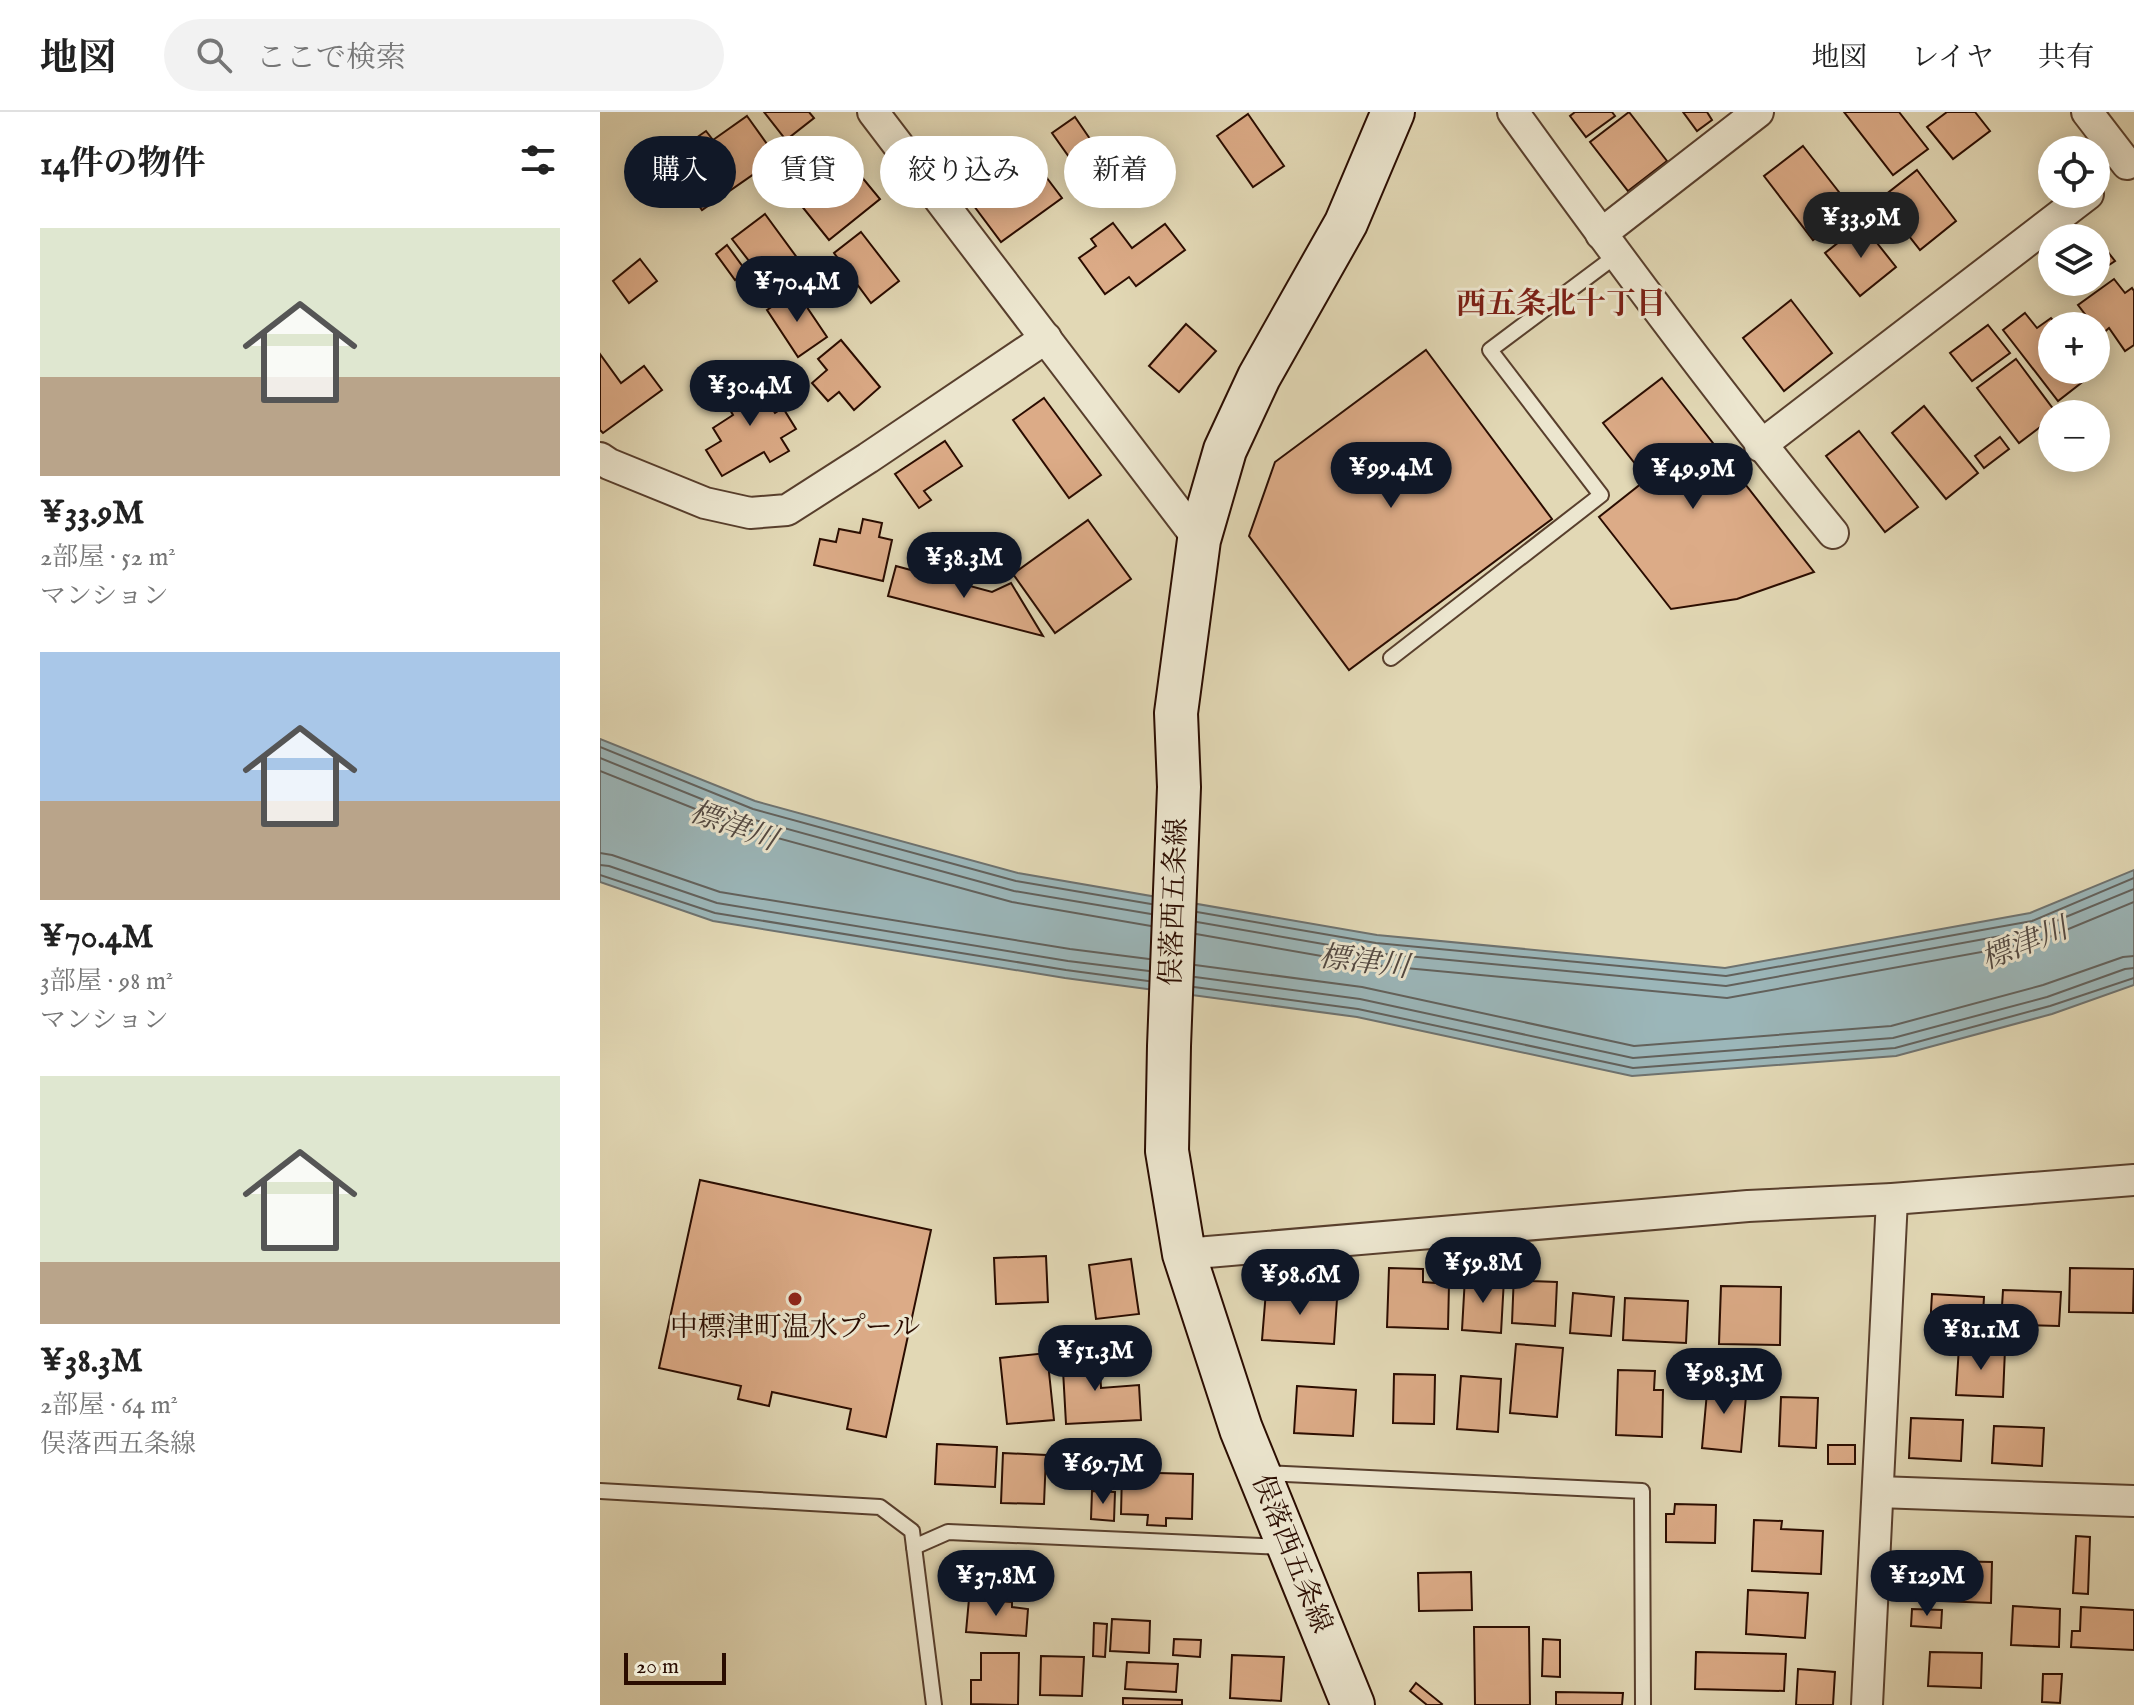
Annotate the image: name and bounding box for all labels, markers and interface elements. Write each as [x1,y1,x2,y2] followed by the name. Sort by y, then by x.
[164,19,724,91] search box
[192,33,236,77] icon: search
[40,36,116,84] text: 地図
[256,40,406,78] text: ここで検索
[1811,41,1867,76] text: 地図
[1911,41,1994,76] text: レイヤ
[2038,41,2094,76] text: 共有
[624,136,736,208] chip: 購入
[752,136,864,208] chip: 賃貸
[880,136,1048,208] chip: 絞り込み
[1064,136,1176,208] chip: 新着
[2038,136,2110,472] map controls
[2038,136,2110,208] button: locate
[516,138,560,182] icon: filters
[40,143,205,186] text: 14件の物件
[1796,192,1926,260] pin: ¥33.9M
[1821,201,1901,234] text: ¥33.9M
[2038,224,2110,296] button: layers
[732,256,862,324] pin: ¥70.4M
[754,265,840,298] text: ¥70.4M
[228,280,372,424] icon: home
[1456,286,1666,324] district label: 西五条北十丁目
[2038,312,2110,384] button: +
[685,360,815,428] pin: ¥30.4M
[708,369,792,402] text: ¥30.4M
[2038,400,2110,472] button: −
[1326,442,1456,510] pin: ¥99.4M
[1628,443,1758,511] pin: ¥49.9M
[1349,451,1433,484] text: ¥99.4M
[1651,452,1735,485] text: ¥49.9M
[40,492,144,535] text: ¥33.9M
[899,532,1029,600] pin: ¥38.3M
[40,541,176,574] text: 2部屋 · 52 m²
[925,541,1003,574] text: ¥38.3M
[40,580,169,613] text: マンション
[228,704,372,848] icon: home
[684,794,785,861] water label: 標津川
[1155,817,1195,987] street label: 俣落西五条線
[1976,909,2077,979] water label: 標津川
[40,916,154,959] text: ¥70.4M
[1317,939,1414,988] water label: 標津川
[40,965,173,998] text: 3部屋 · 98 m²
[40,1004,169,1037] text: マンション
[228,1128,372,1272] icon: home
[1418,1237,1548,1305] pin: ¥59.8M
[1443,1246,1523,1279] text: ¥59.8M
[1235,1249,1365,1317] pin: ¥98.6M
[1259,1258,1341,1291] text: ¥98.6M
[786,1290,804,1308] marker: 中標津町温水プール
[1916,1304,2046,1372] pin: ¥81.1M
[670,1311,920,1346] place label: 中標津町温水プール
[1942,1313,2020,1346] text: ¥81.1M
[1030,1325,1160,1393] pin: ¥51.3M
[1056,1334,1134,1367] text: ¥51.3M
[40,1340,143,1383] text: ¥38.3M
[1659,1348,1789,1416] pin: ¥98.3M
[1684,1357,1764,1390] text: ¥98.3M
[40,1389,178,1422] text: 2部屋 · 64 m²
[40,1428,196,1461] text: 俣落西五条線
[1038,1438,1168,1506] pin: ¥69.7M
[1062,1447,1144,1480] text: ¥69.7M
[1243,1470,1339,1638] street label: 俣落西五条線
[931,1550,1061,1618] pin: ¥37.8M
[1871,1550,1983,1618] pin: ¥129M
[955,1559,1037,1592] text: ¥37.8M
[1889,1559,1965,1592] text: ¥129M
[624,1649,726,1685] scale bar
[636,1653,679,1681] text: 20 m

